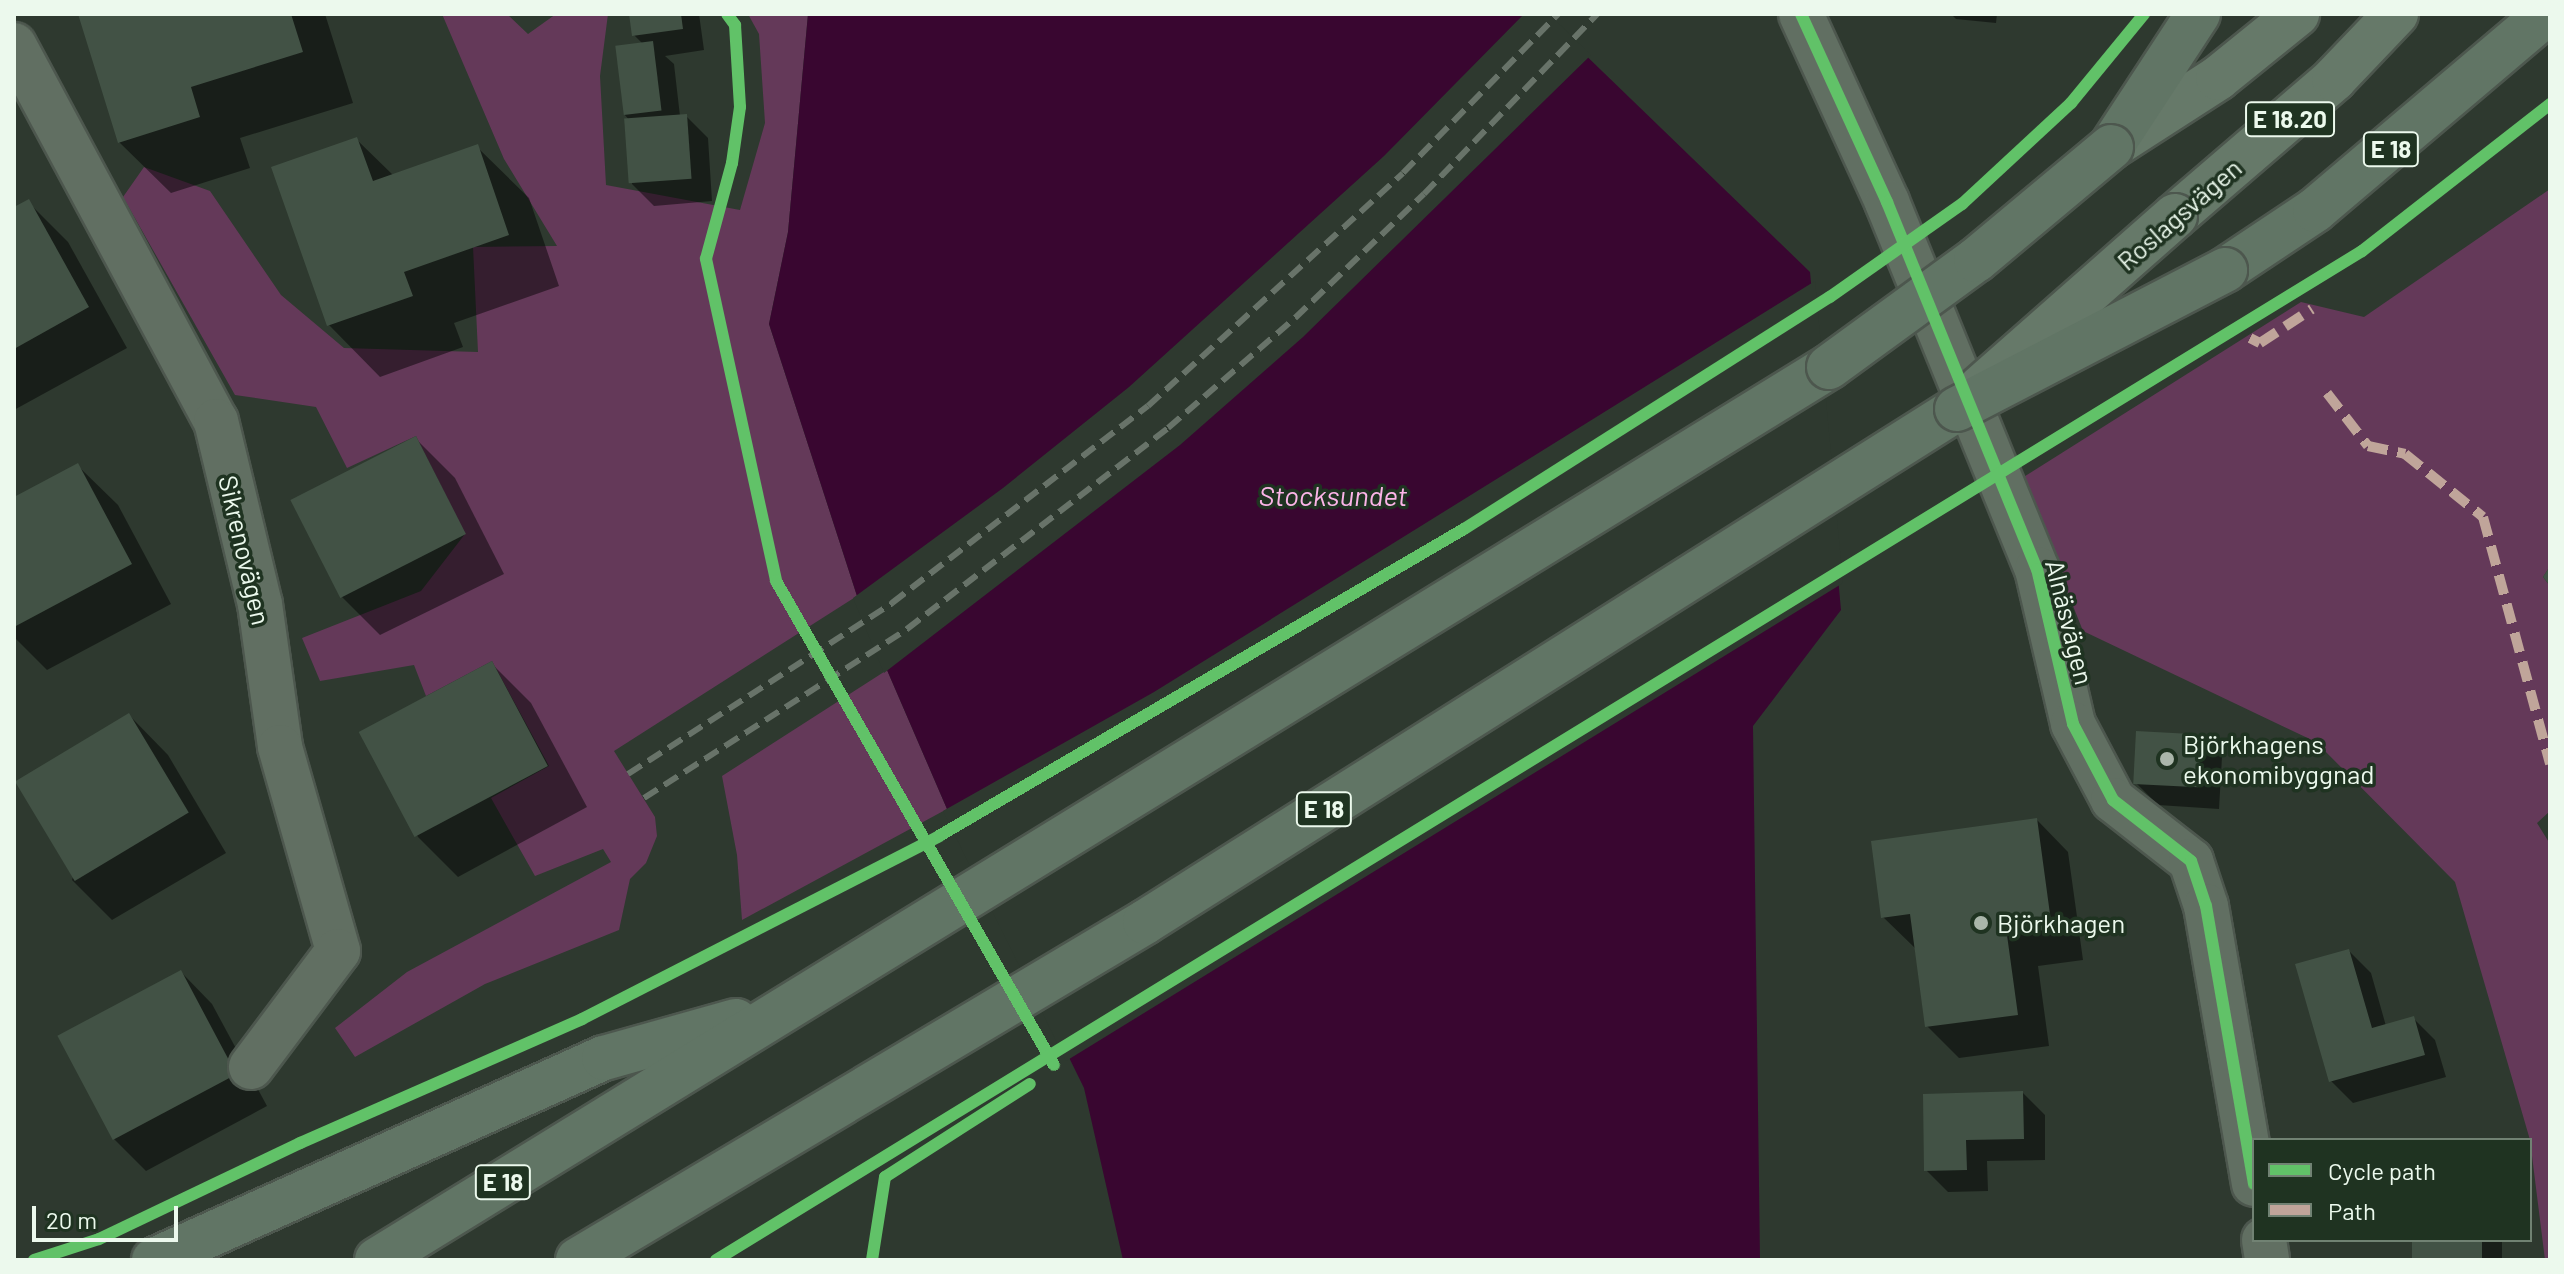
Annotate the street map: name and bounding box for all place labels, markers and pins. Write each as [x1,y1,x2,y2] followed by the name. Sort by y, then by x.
[2183,728,2374,790] place label: Björkhagens ekonomibyggnad
[2158,750,2176,768] marker: Björkhagens ekonomibyggnad
[1997,907,2125,939] place label: Björkhagen
[1972,914,1990,932] marker: Björkhagen

